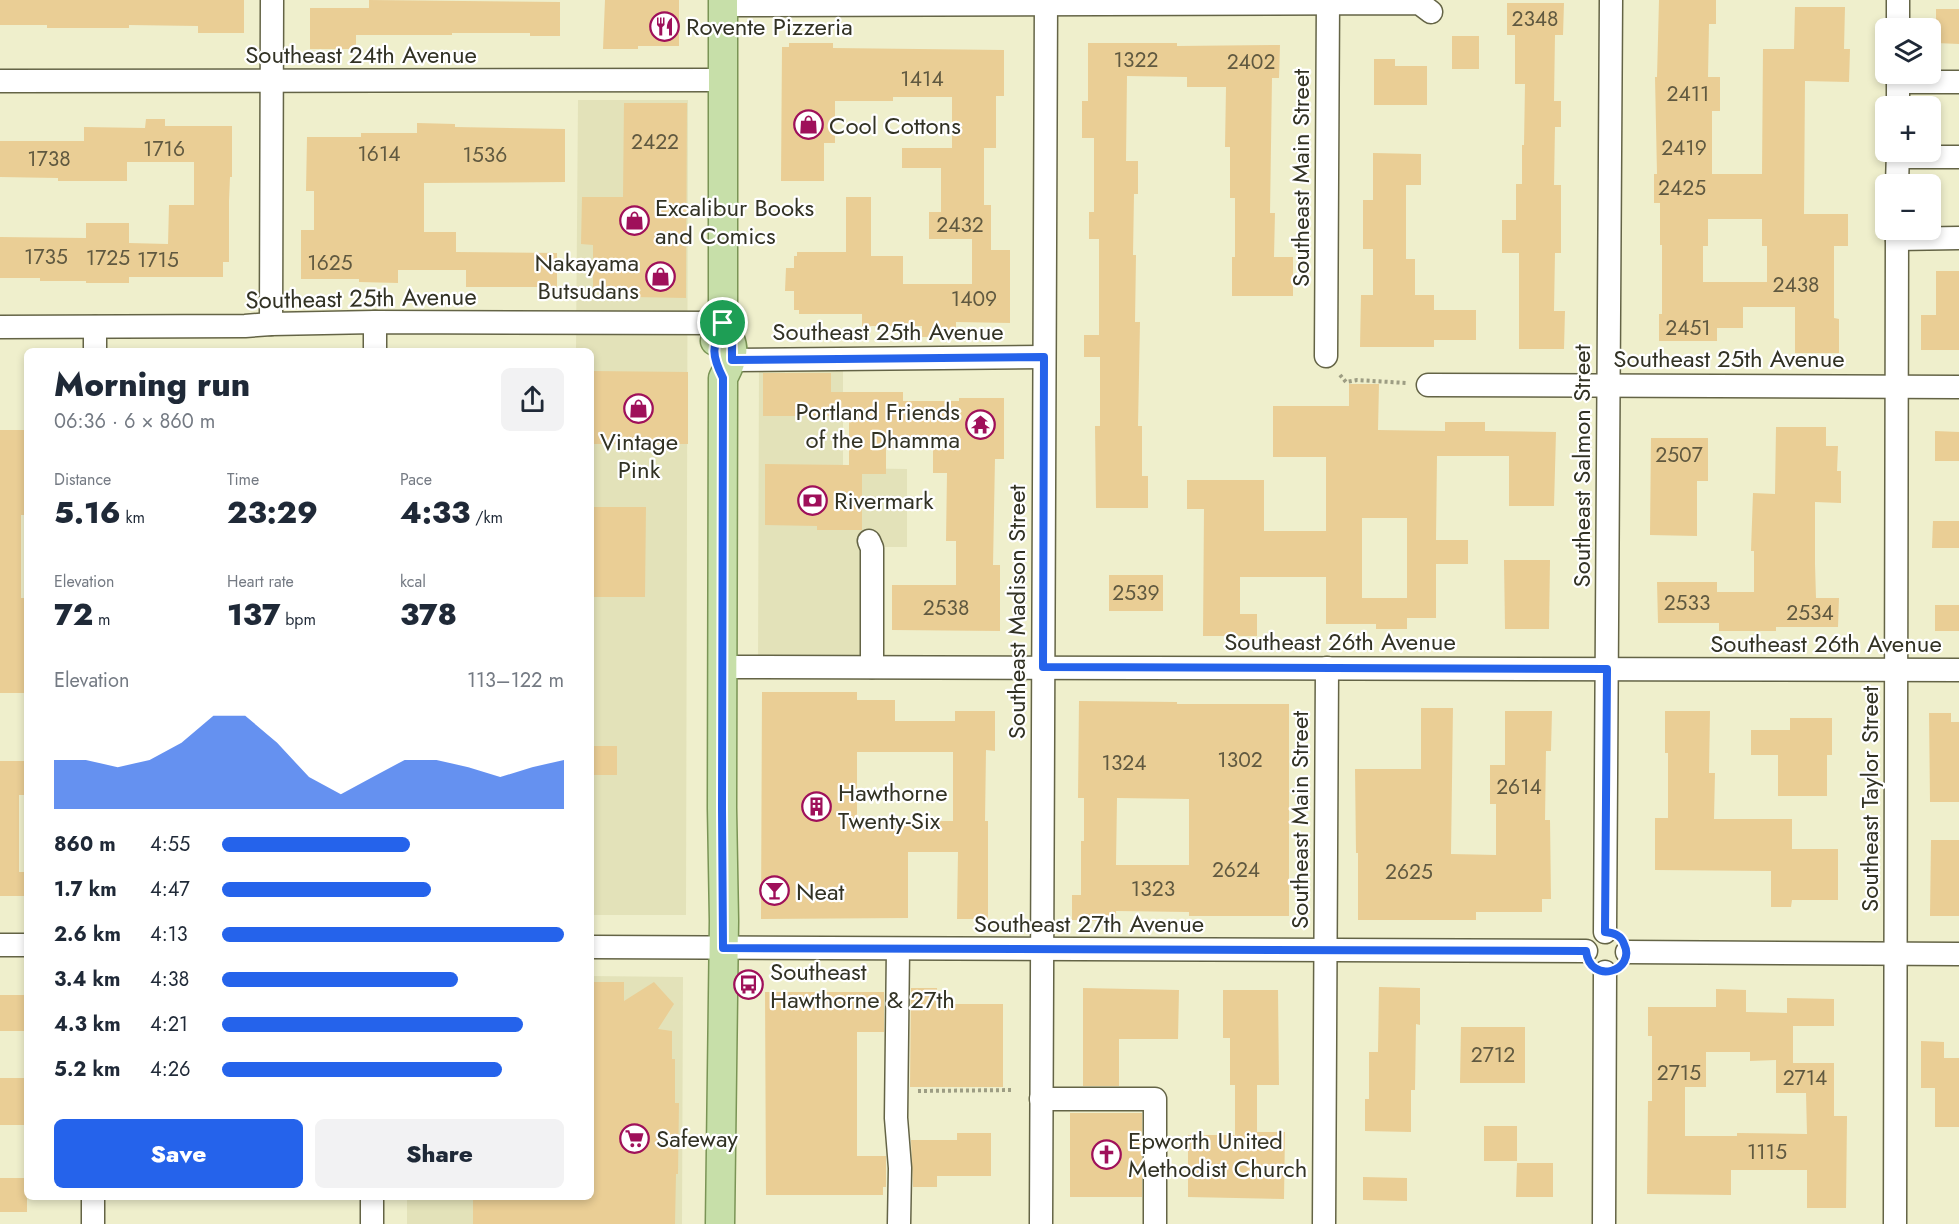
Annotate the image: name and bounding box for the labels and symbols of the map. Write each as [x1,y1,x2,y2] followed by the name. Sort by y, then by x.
[1511,4,1559,34] house number: 2348
[686,9,853,44] place label: Rovente Pizzeria
[649,10,681,42] restaurant icon: Rovente Pizzeria
[245,37,477,72] street label: Southeast 24th Avenue
[1114,45,1158,75] house number: 1322
[1227,47,1275,77] house number: 2402
[900,64,944,94] house number: 1414
[1283,69,1318,287] street label: Southeast Main Street
[1666,79,1710,109] house number: 2411
[829,108,961,143] place label: Cool Cottons
[792,109,824,141] shop icon: Cool Cottons
[631,127,679,157] house number: 2422
[1661,133,1707,163] house number: 2419
[143,134,185,164] house number: 1716
[357,139,401,169] house number: 1614
[463,140,507,170] house number: 1536
[27,144,71,174] house number: 1738
[1658,173,1706,203] house number: 2425
[655,190,814,253] place label: Excalibur Books and Comics
[618,205,650,237] shop icon: Excalibur Books and Comics
[936,210,984,240] house number: 2432
[24,242,68,272] house number: 1735
[86,243,130,273] house number: 1725
[137,245,179,275] house number: 1715
[535,245,639,308] place label: Nakayama Butsudans
[307,248,353,278] house number: 1625
[644,260,676,292] shop icon: Nakayama Butsudans
[1772,270,1820,300] house number: 2438
[245,278,477,318] street label: Southeast 25th Avenue
[951,284,997,314] house number: 1409
[697,297,748,348] pin
[1665,313,1711,343] house number: 2451
[772,314,1004,349] street label: Southeast 25th Avenue
[1613,341,1845,376] street label: Southeast 25th Avenue
[1564,344,1599,587] street label: Southeast Salmon Street
[623,392,655,424] shop icon: Vintage Pink
[796,394,960,457] place label: Portland Friends of the Dhamma
[965,409,997,441] temple icon: Portland Friends of the Dhamma
[600,424,678,487] place label: Vintage Pink
[1655,440,1703,470] house number: 2507
[834,483,934,518] place label: Rivermark
[797,484,829,516] bank icon: Rivermark
[999,485,1034,739] street label: Southeast Madison Street
[1112,578,1160,608] house number: 2539
[1664,588,1710,618] house number: 2533
[923,593,969,623] house number: 2538
[1786,598,1834,628] house number: 2534
[1224,624,1456,659] street label: Southeast 26th Avenue
[1710,626,1942,661] street label: Southeast 26th Avenue
[1852,686,1887,912] street label: Southeast Taylor Street
[1282,711,1317,929] street label: Southeast Main Street
[1217,745,1263,775] house number: 1302
[1101,748,1147,778] house number: 1324
[1496,772,1542,802] house number: 2614
[838,775,948,838] place label: Hawthorne Twenty-Six
[801,790,833,822] building icon: Hawthorne Twenty-Six
[1212,855,1260,885] house number: 2624
[1385,857,1433,887] house number: 2625
[796,874,845,909] place label: Neat
[1131,874,1175,904] house number: 1323
[759,875,791,907] bar icon: Neat
[974,906,1204,941] street label: Southeast 27th Avenue
[770,954,955,1017] place label: Southeast Hawthorne & 27th
[733,969,765,1001] bus stop icon: Southeast Hawthorne & 27th
[1471,1040,1515,1070] house number: 2712
[1657,1058,1701,1088] house number: 2715
[1783,1063,1827,1093] house number: 2714
[656,1121,738,1156] place label: Safeway
[619,1122,651,1154] supermarket icon: Safeway
[1128,1123,1307,1186] place label: Epworth United Methodist Church
[1747,1137,1787,1167] house number: 1115
[1091,1138,1123,1170] church icon: Epworth United Methodist Church

